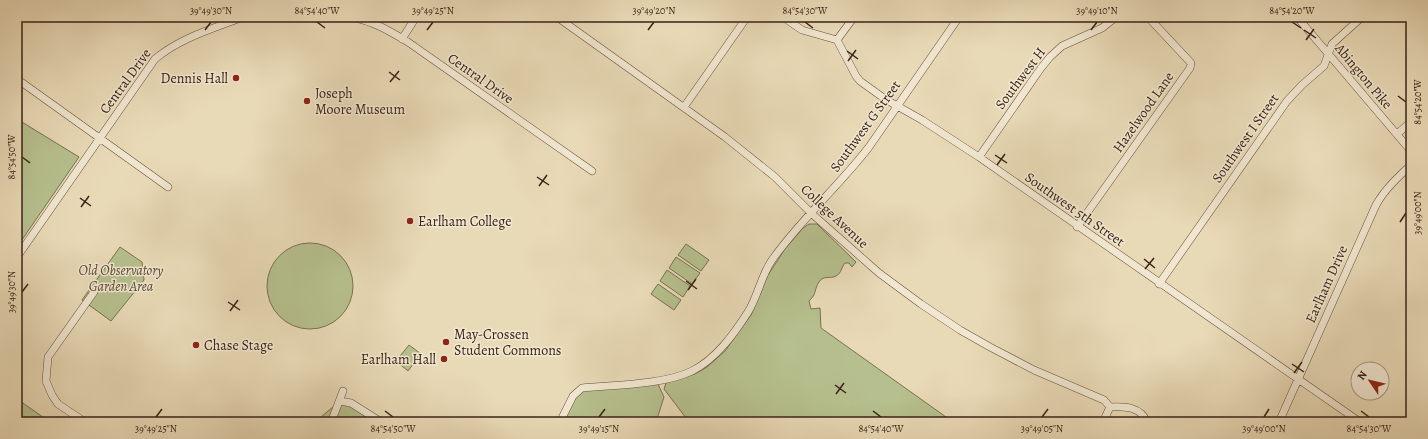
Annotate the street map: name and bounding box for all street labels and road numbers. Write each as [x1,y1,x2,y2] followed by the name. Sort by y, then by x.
[1330,39,1397,113] street label: Abington Pike
[991,43,1050,113] street label: Southwest H
[95,45,156,118] street label: Central Drive
[444,49,517,108] street label: Central Drive
[1109,68,1178,156] street label: Hazelwood Lane
[826,76,905,176] street label: Southwest G Street
[1208,90,1283,187] street label: Southwest I Street
[1021,168,1129,251] street label: Southwest 5th Street
[797,180,873,253] street label: College Avenue
[1301,242,1352,326] street label: Earlham Drive

